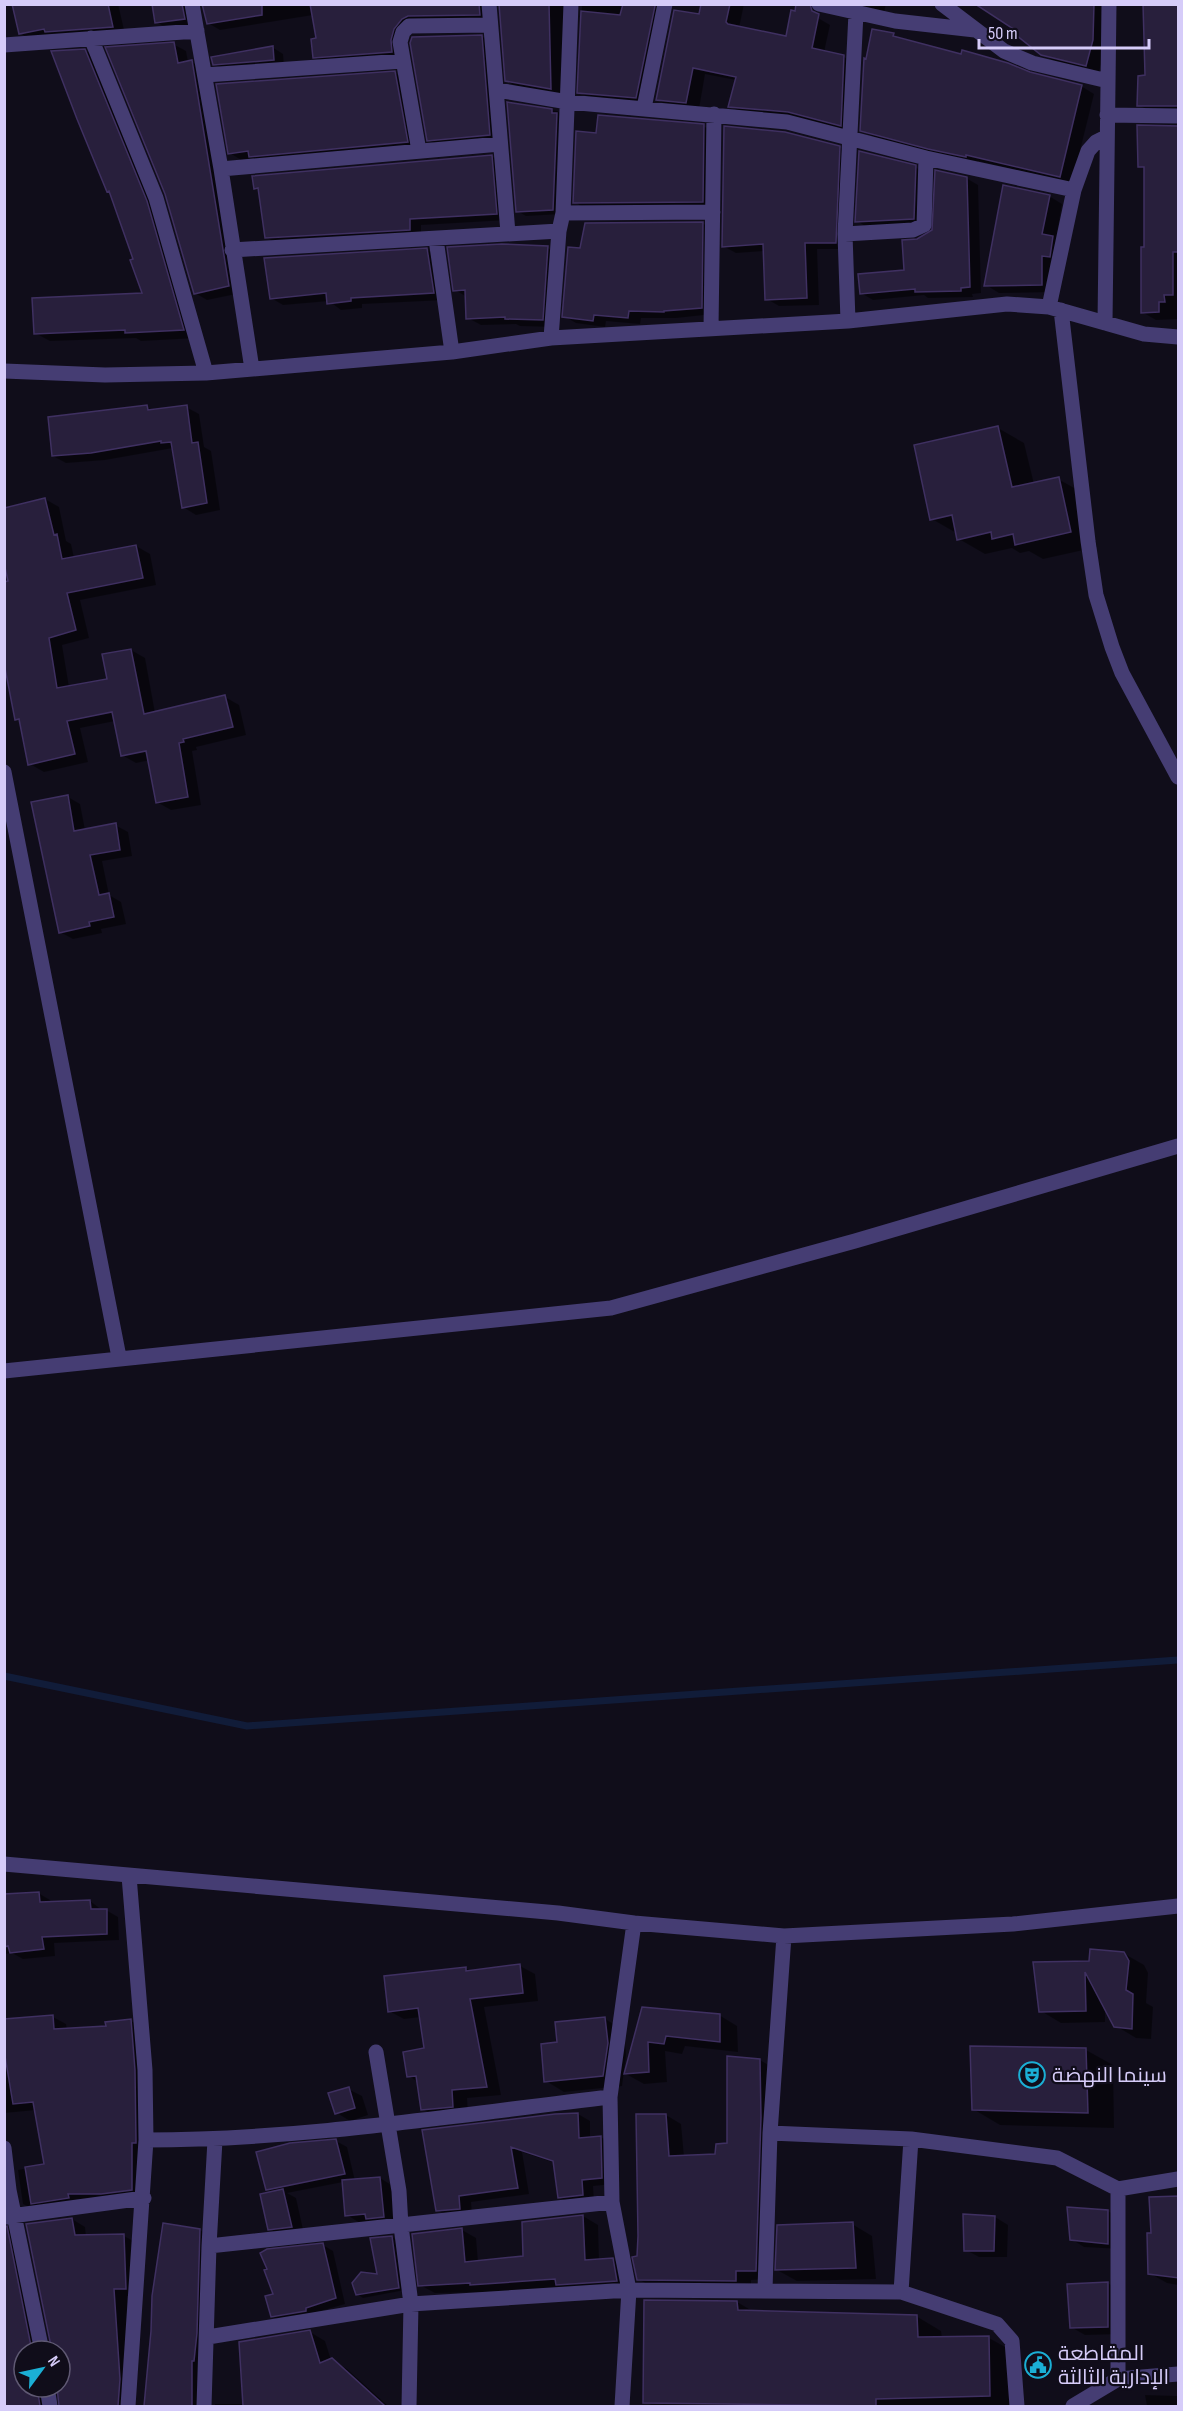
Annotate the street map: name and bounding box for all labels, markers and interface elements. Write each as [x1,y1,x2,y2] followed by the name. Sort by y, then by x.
[979,12,1148,50] scale bar
[988,23,1018,44] text: 50 m
[1017,2060,1047,2090] theatre icon: سينما النهضة
[1052,2063,1167,2088] place label: سينما النهضة
[12,2339,72,2399] north arrow
[1058,2341,1169,2390] place label: المقاطعة الإدارية الثالثة
[1023,2350,1053,2380] public building icon: المقاطعة الإدارية الثالثة
[43,2353,64,2370] text: N

